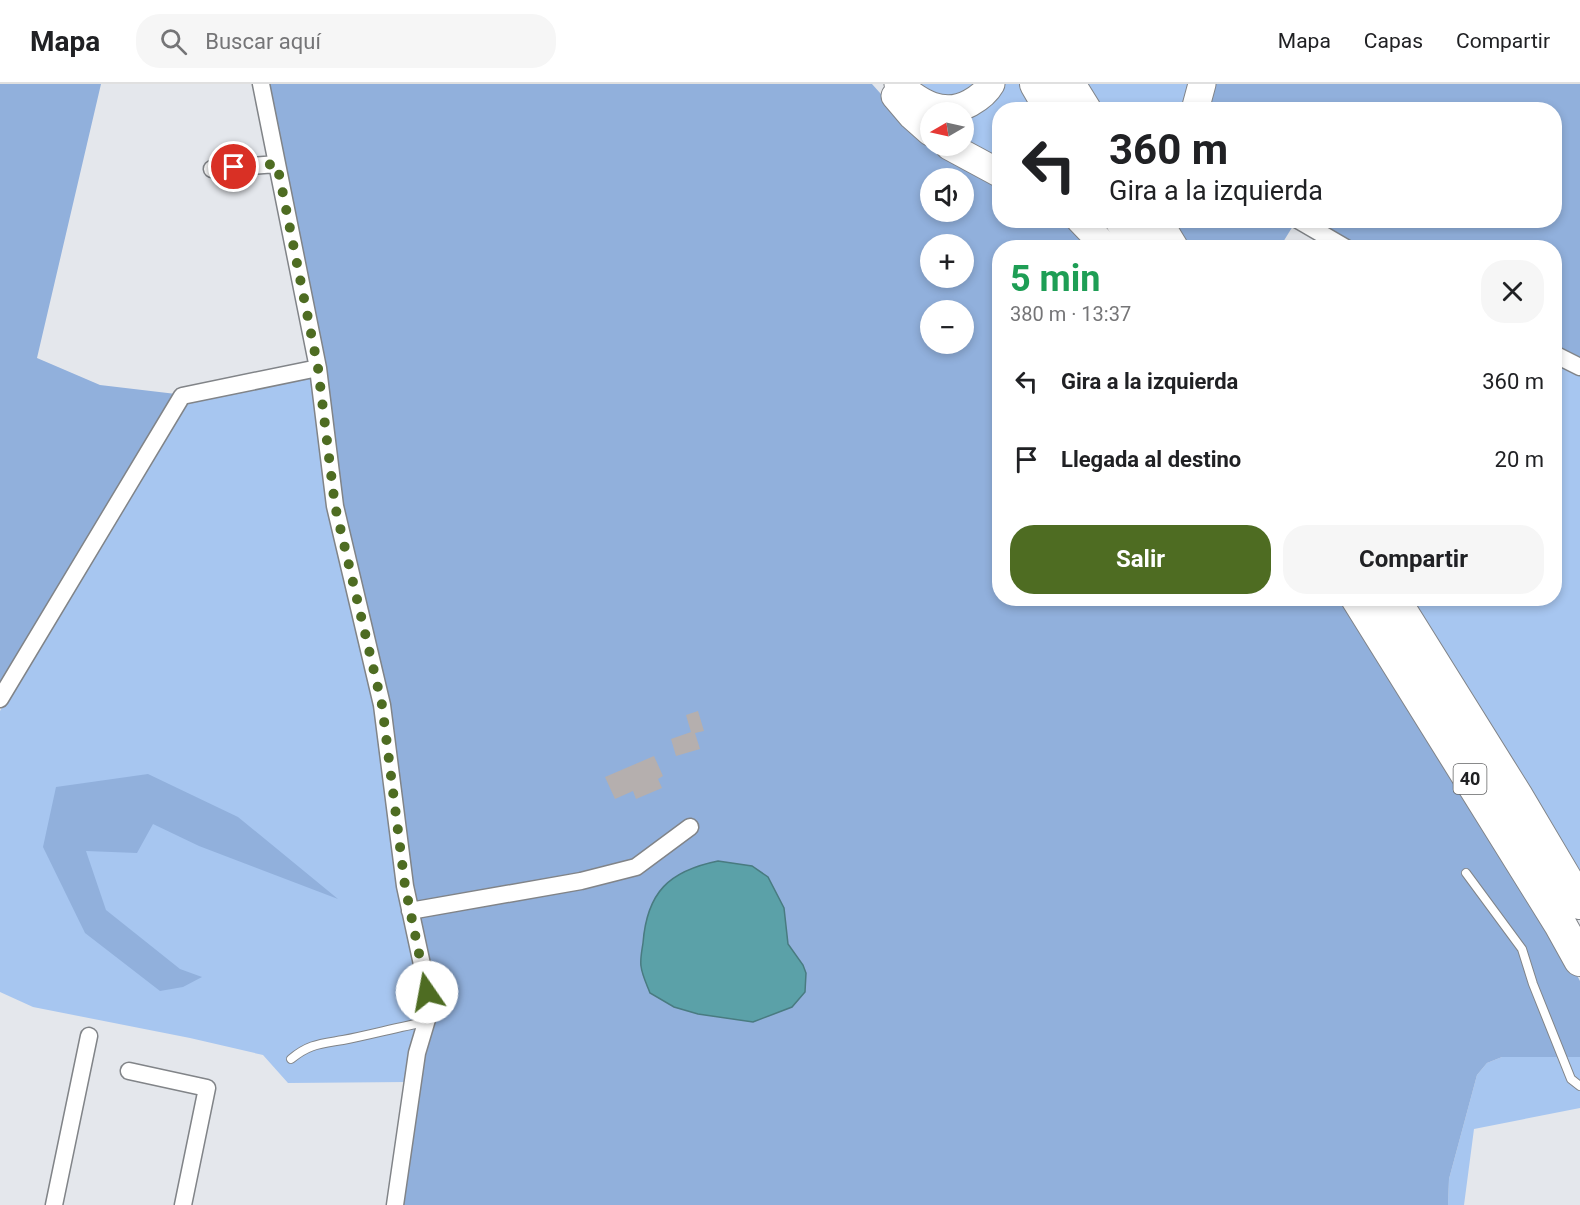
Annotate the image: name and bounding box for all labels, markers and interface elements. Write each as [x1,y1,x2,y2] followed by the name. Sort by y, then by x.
[136,14,556,68] search box
[30,25,100,58] text: Mapa
[157,25,190,58] icon: search
[205,29,321,54] text: Buscar aquí
[1278,29,1331,53] text: Mapa
[1364,29,1423,53] text: Capas
[1456,29,1550,53] text: Compartir
[920,102,974,156] north arrow
[920,102,974,354] map controls
[1109,125,1228,174] text: 360 m
[1010,126,1088,204] icon: left
[208,141,259,192] pin
[217,150,250,183] icon: arrive
[920,168,974,222] button: sound
[1109,175,1323,207] text: Gira a la izquierda
[920,234,974,288] button: +
[1010,258,1101,300] text: 5 min
[1481,260,1544,323] button: close
[920,300,974,354] button: −
[1010,302,1131,326] text: 380 m · 13:37
[1010,365,1043,398] icon: left
[1061,369,1238,394] text: Gira a la izquierda
[1482,369,1544,394] text: 360 m
[1010,443,1043,476] icon: arrive
[1061,447,1241,472] text: Llegada al destino
[1495,447,1544,472] text: 20 m
[1010,525,1271,594] button: Salir
[1283,525,1544,594] button: Compartir
[1454,764,1486,794] road number: 40
[395,960,459,1024] position arrow

